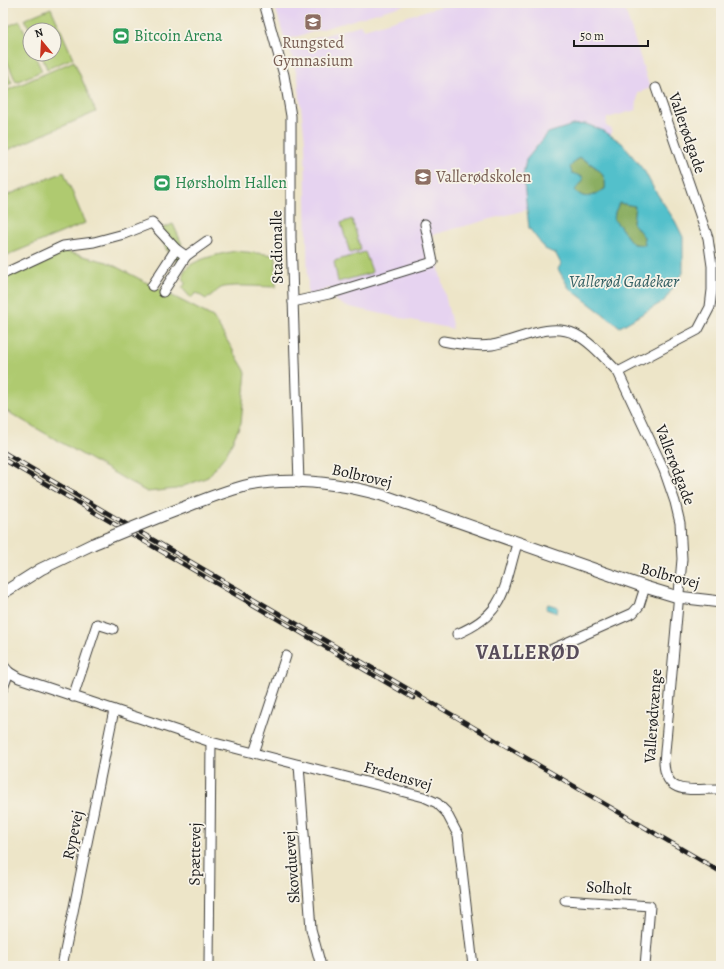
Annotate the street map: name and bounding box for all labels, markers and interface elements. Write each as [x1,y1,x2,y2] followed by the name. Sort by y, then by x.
[303,12,323,32] school or university icon: Rungsted Gymnasium
[22,22,62,62] north arrow
[574,22,648,48] scale bar
[33,25,45,41] text: N
[134,25,223,47] place label: Bitcoin Arena
[111,26,131,46] sports icon: Bitcoin Arena
[580,28,604,44] text: 50 m
[273,32,353,72] place label: Rungsted Gymnasium
[663,89,711,177] street label: Vallerødgade
[435,166,532,188] place label: Vallerødskolen
[413,167,433,187] school or university icon: Vallerødskolen
[175,172,287,194] place label: Hørsholm Hallen
[152,173,172,193] sports icon: Hørsholm Hallen
[265,210,289,284] street label: Stadionalle
[569,270,680,293] water label: Vallerød Gadekær
[649,421,700,508] street label: Vallerødgade
[330,458,394,494] street label: Bolbrovej
[638,557,702,595] street label: Bolbrovej
[475,639,580,666] district label: VALLERØD
[639,668,667,765] street label: Vallerødvænge
[361,756,435,796] street label: Fredensvej
[57,808,89,862] street label: Rypevej
[183,822,207,886] street label: Spættevej
[278,830,306,904] street label: Skovduevej
[585,875,633,901] street label: Solholt

